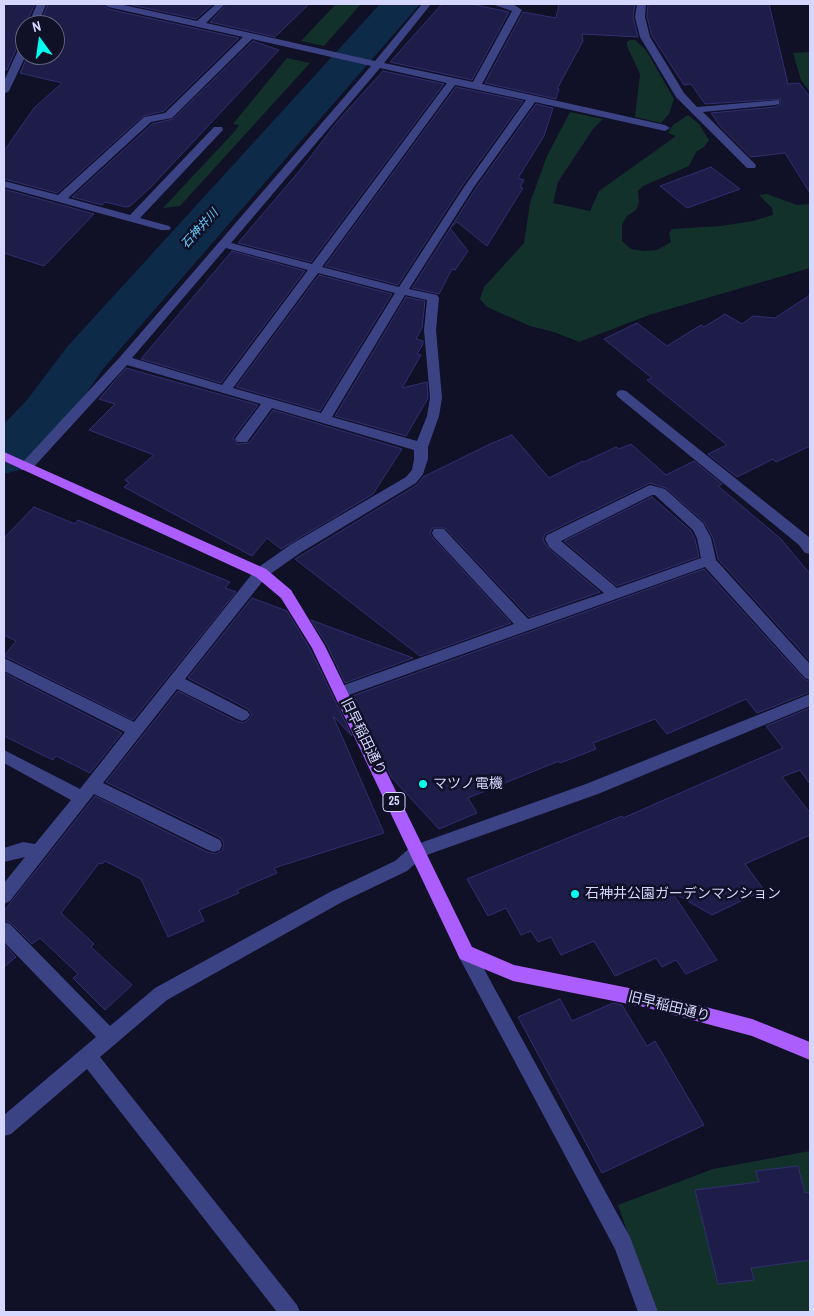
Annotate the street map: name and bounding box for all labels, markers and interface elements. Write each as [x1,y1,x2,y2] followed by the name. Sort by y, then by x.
[15,15,65,65] north arrow
[30,17,43,36] text: N
[179,206,221,252] water label: 石神井川
[337,696,389,778] street label: 旧早稲田通り
[433,776,503,792] place label: マツノ電機
[417,778,429,790] marker: マツノ電機
[383,792,405,812] road number: 25
[585,886,781,902] place label: 石神井公園ガーデンマンション
[569,888,581,900] marker: 石神井公園ガーデンマンション
[626,989,712,1025] street label: 旧早稲田通り

